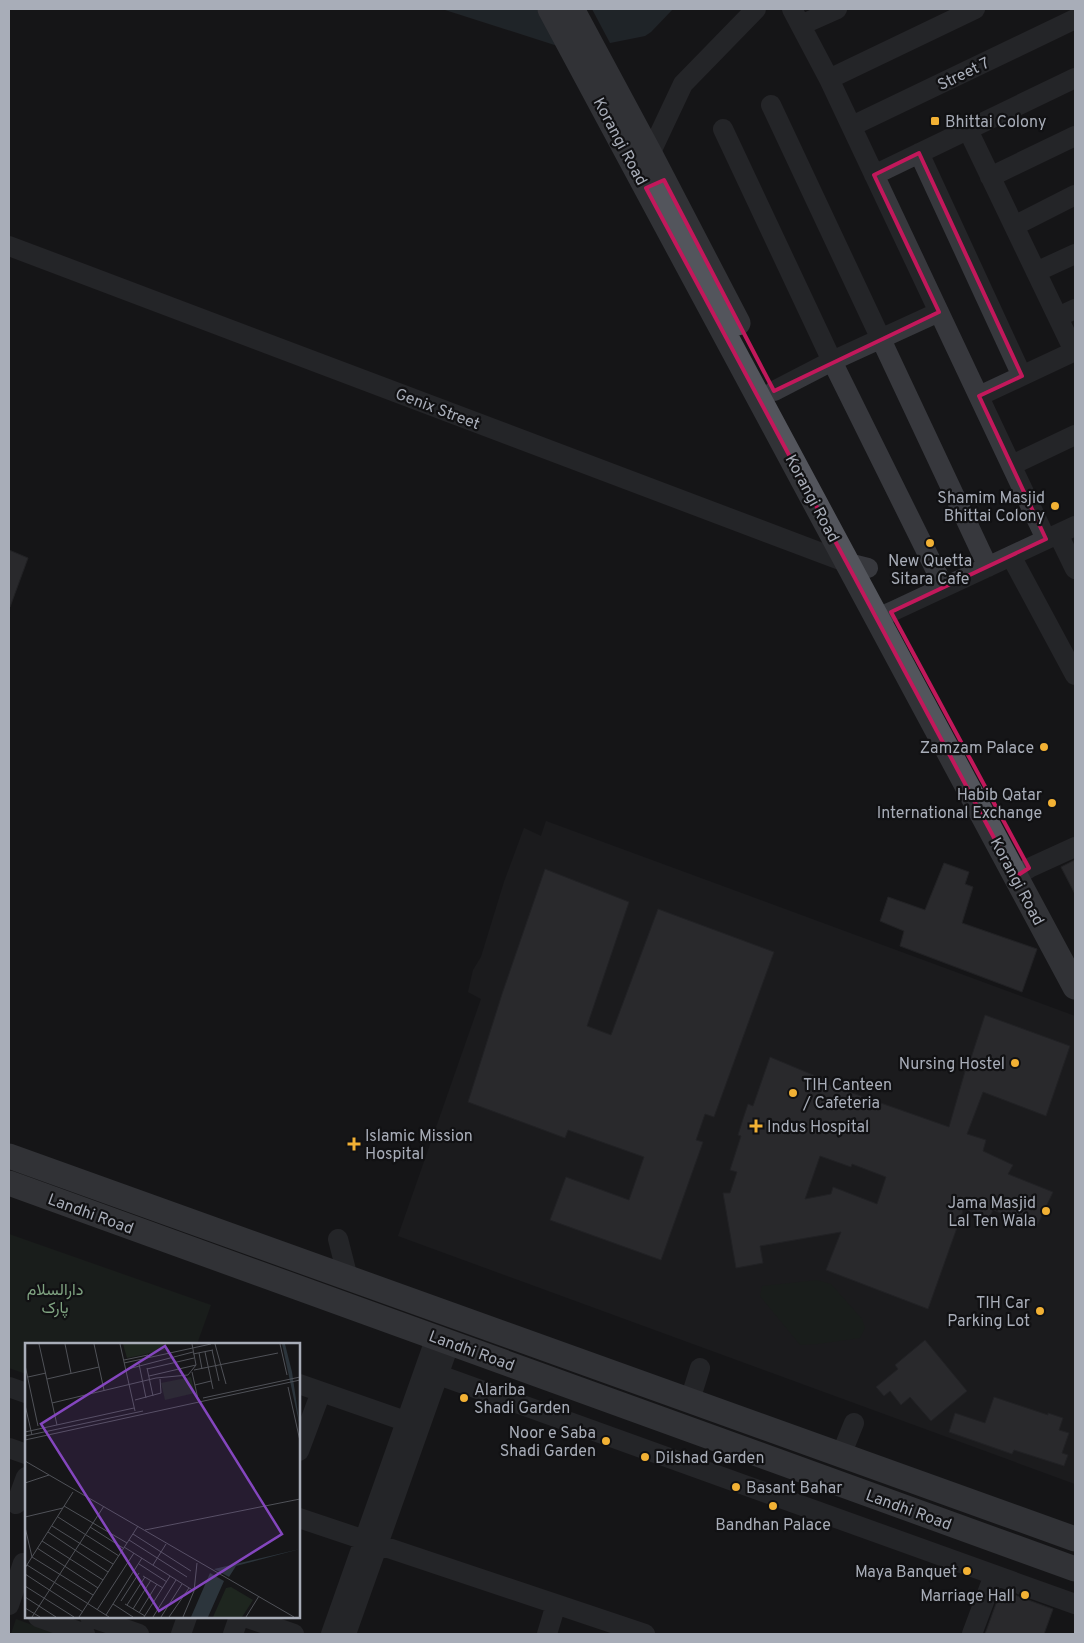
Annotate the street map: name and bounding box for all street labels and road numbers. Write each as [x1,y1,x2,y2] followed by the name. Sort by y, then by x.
[935,54,993,96] street label: Street 7
[588,95,651,189] street label: Korangi Road
[392,385,482,435] street label: Genix Street
[780,452,843,546] street label: Korangi Road
[985,835,1048,929] street label: Korangi Road
[45,1190,136,1240] street label: Landhi Road
[426,1327,517,1377] street label: Landhi Road
[863,1486,954,1536] street label: Landhi Road

